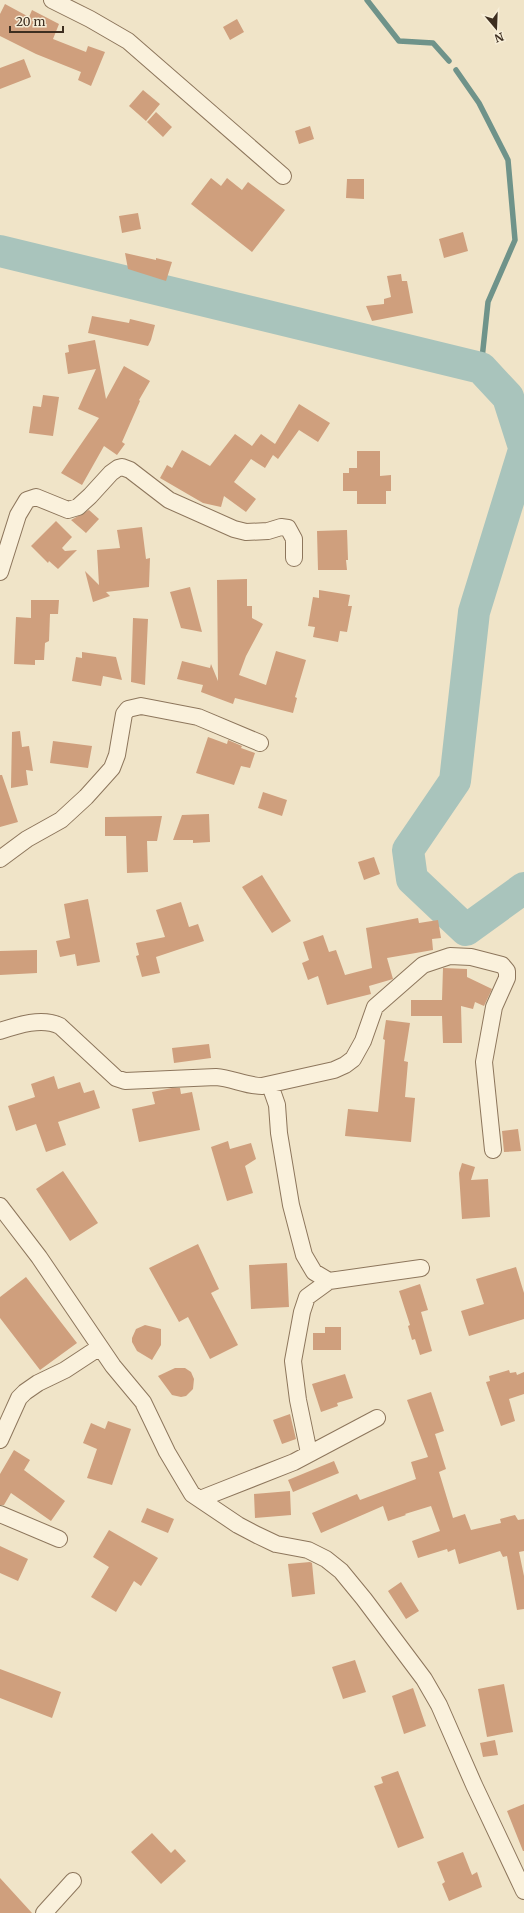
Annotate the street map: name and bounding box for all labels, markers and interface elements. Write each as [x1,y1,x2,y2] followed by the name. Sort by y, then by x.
[10,8,63,34] scale bar
[476,8,516,48] north arrow
[16,14,45,29] text: 20 m
[493,29,506,46] text: N

